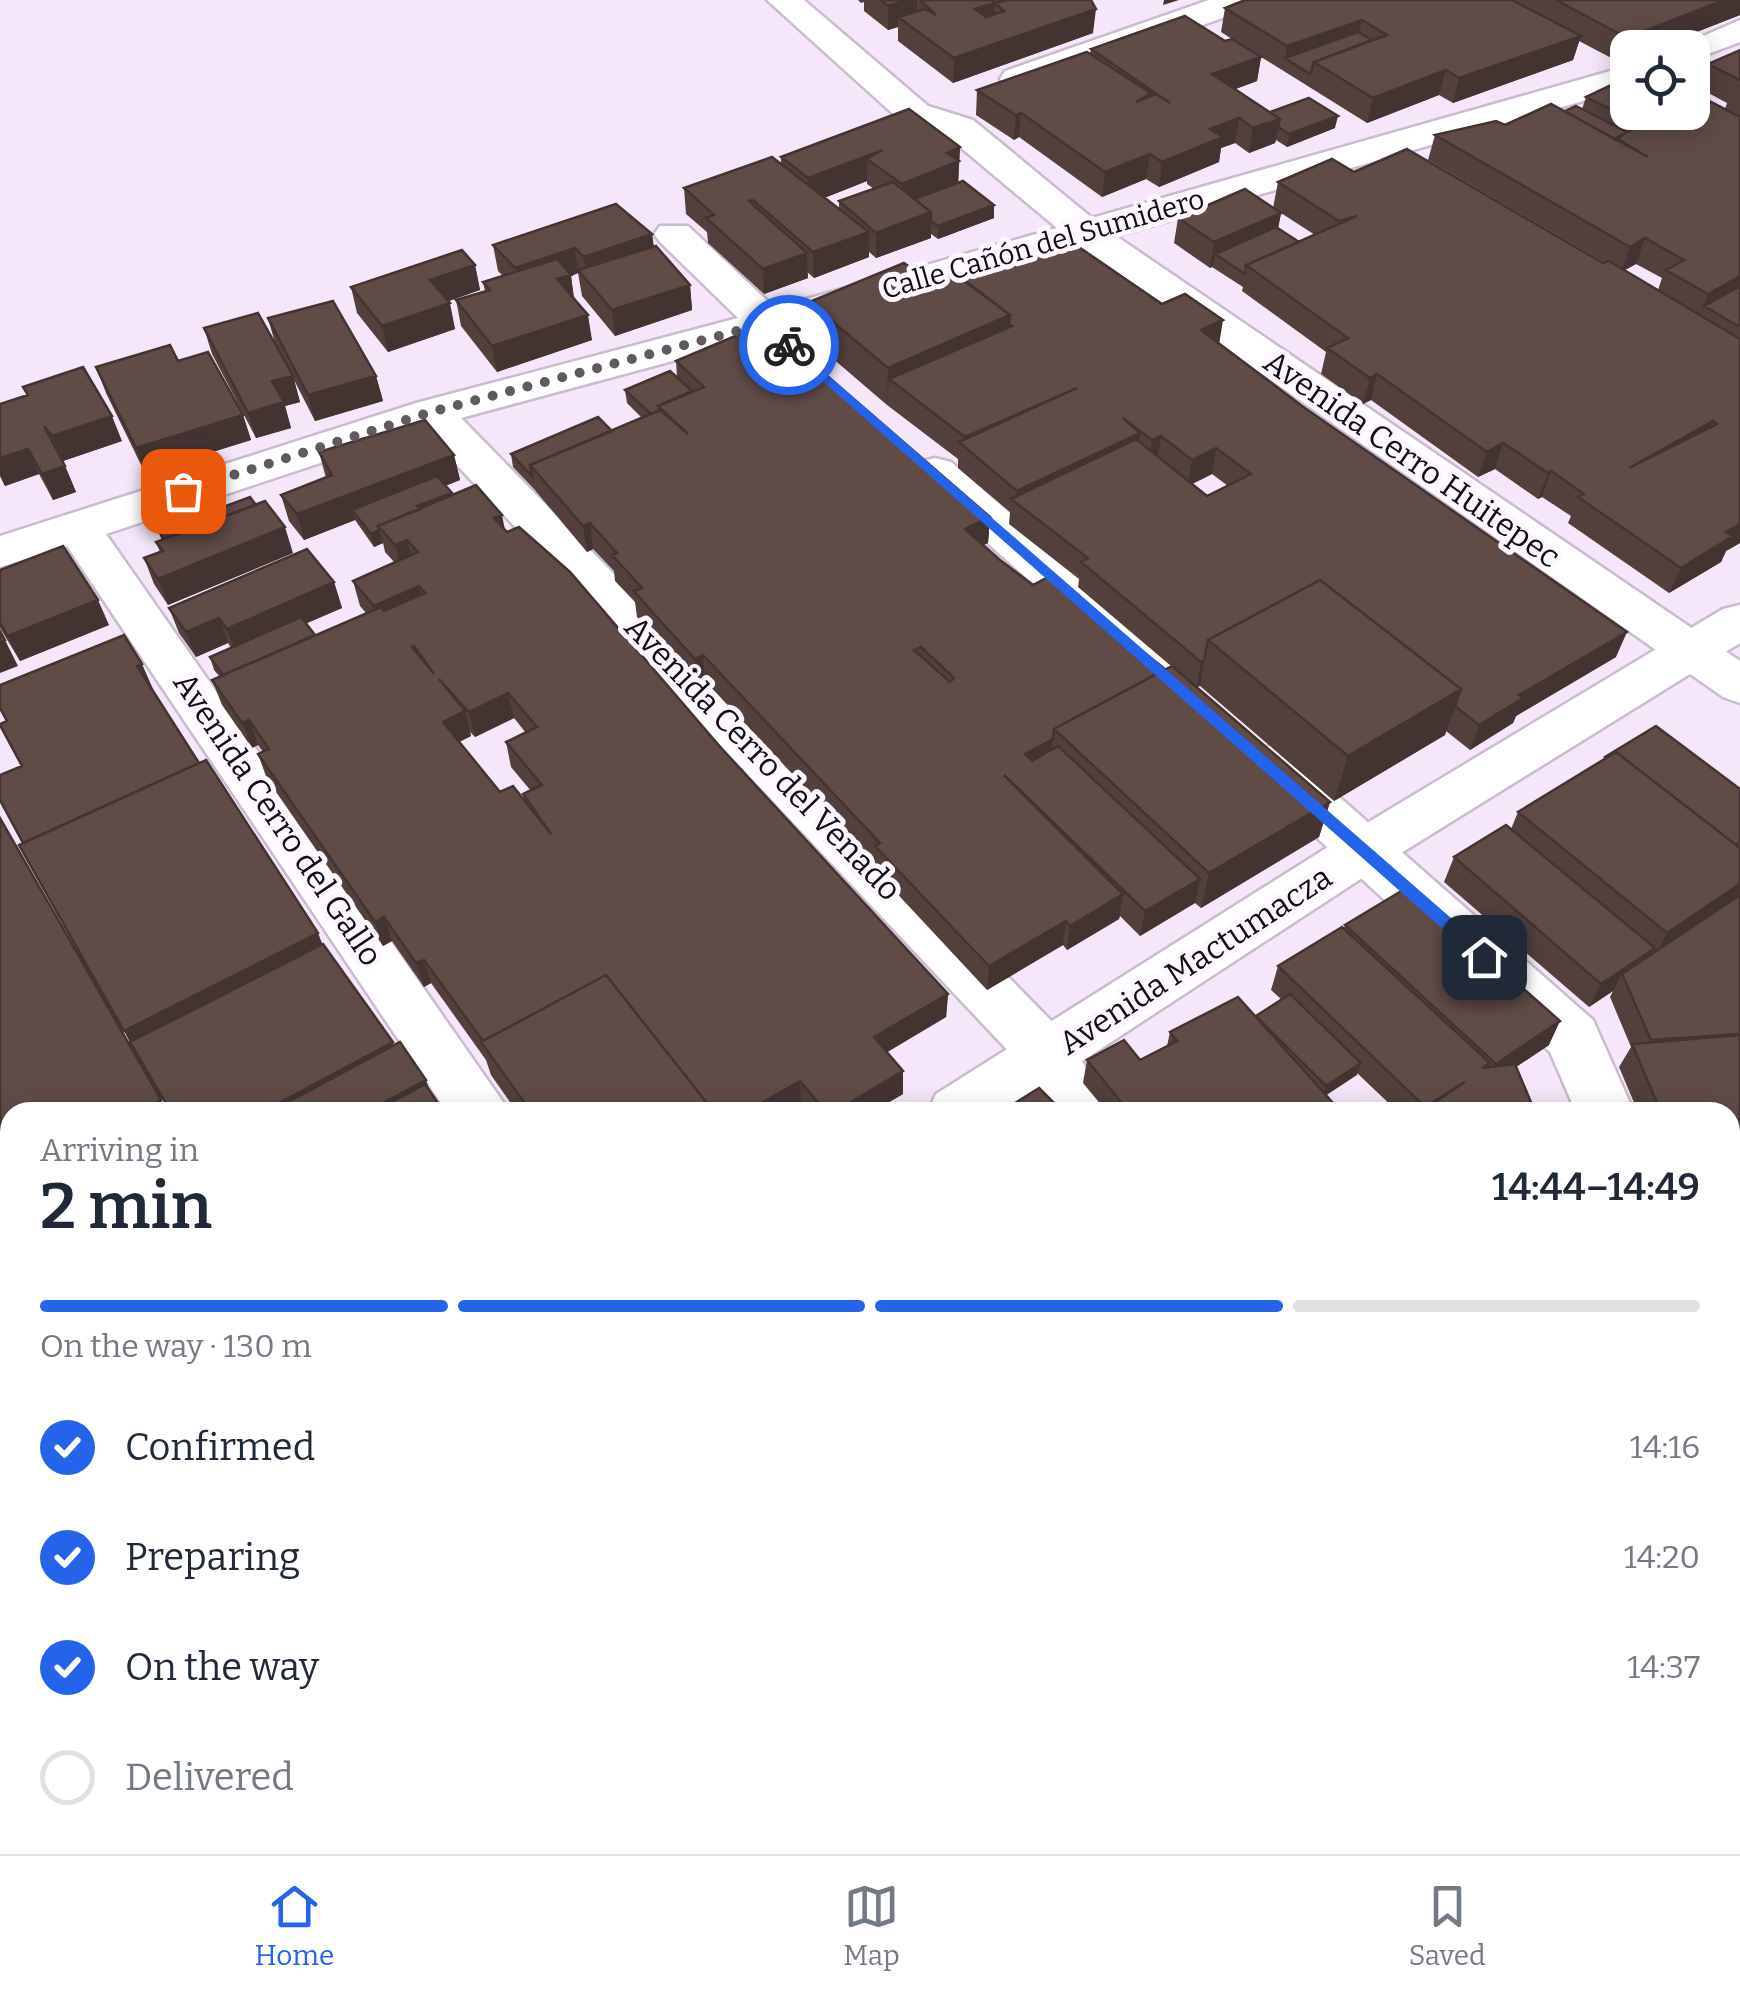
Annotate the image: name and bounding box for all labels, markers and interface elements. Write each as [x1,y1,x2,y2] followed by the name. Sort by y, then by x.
[1610,30,1710,130] map controls
[1610,30,1710,130] button: locate
[878,182,1208,306] street label: Calle Cañón del Sumidero
[739,295,839,395] courier
[762,318,817,373] icon: bike
[1257,342,1567,576] street label: Avenida Cerro Huitepec
[141,449,226,534] pin
[156,464,211,519] icon: bag
[617,608,909,908] street label: Avenida Cerro del Venado
[166,665,390,973] street label: Avenida Cerro del Gallo
[1052,858,1338,1062] street label: Avenida Mactumacza
[1442,915,1527,1000] pin
[1457,930,1512,985] icon: home
[40,1131,199,1169] text: Arriving in
[1492,1164,1700,1210] text: 14:44–14:49
[40,1167,212,1245] text: 2 min
[40,1327,312,1365] text: On the way · 130 m
[40,1420,95,1475] icon: check
[125,1424,315,1470] text: Confirmed
[1630,1428,1700,1466] text: 14:16
[40,1530,95,1585] icon: check
[125,1534,300,1580] text: Preparing
[1624,1538,1700,1576] text: 14:20
[40,1640,95,1695] icon: check
[125,1644,319,1690] text: On the way
[1627,1648,1700,1686] text: 14:37
[125,1754,294,1800] text: Delivered
[254,1879,334,1972] tab: Home
[843,1879,900,1972] tab: Map
[1409,1879,1486,1972] tab: Saved

